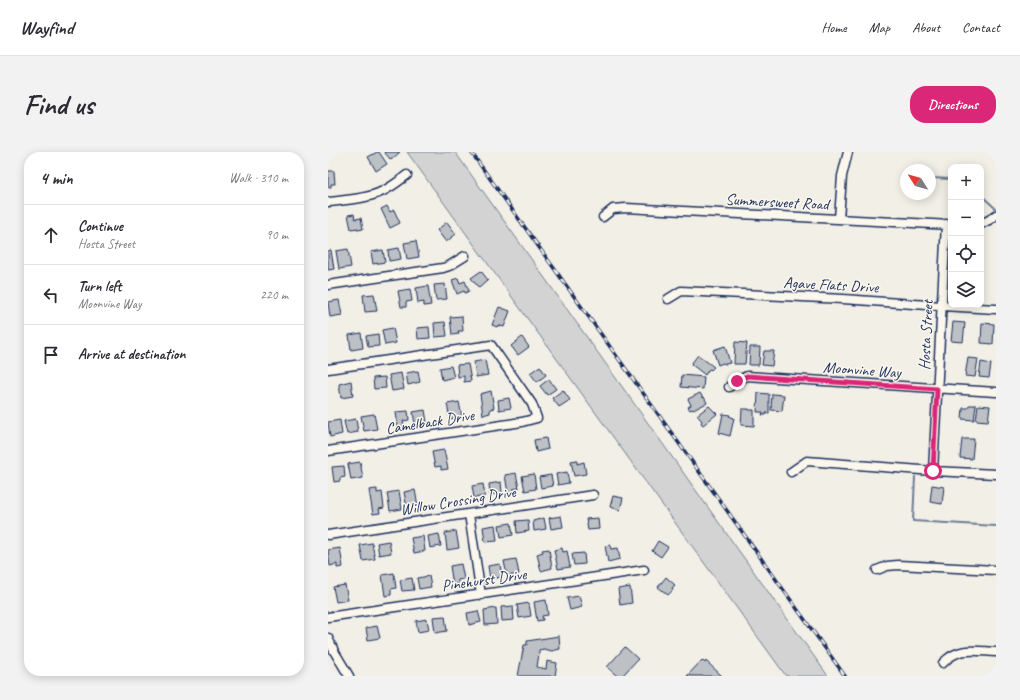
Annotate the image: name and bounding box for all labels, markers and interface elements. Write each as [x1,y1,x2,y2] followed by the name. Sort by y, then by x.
[20,16,73,40] text: Wayfind
[821,19,847,36] text: Home
[869,19,890,36] text: Map
[912,19,940,36] text: About
[962,19,1000,36] text: Contact
[910,86,996,123] button: Directions
[24,87,94,122] text: Find us
[900,164,936,200] north arrow
[948,164,984,308] map controls
[948,164,984,200] button: +
[40,168,73,189] text: 4 min
[229,170,288,186] text: Walk · 310 m
[725,189,832,215] street label: Summersweet Road
[948,200,984,236] button: −
[78,217,123,236] text: Continue
[40,224,62,246] icon: ahead
[266,227,288,243] text: 90 m
[78,236,135,252] text: Hosta Street
[948,236,984,272] button: locate
[948,272,984,308] button: layers
[783,273,881,298] street label: Agave Flats Drive
[78,277,121,296] text: Turn left
[40,284,62,306] icon: left
[260,287,288,303] text: 220 m
[78,296,141,312] text: Moonvine Way
[914,298,938,371] street label: Hosta Street
[40,344,62,366] icon: arrive
[78,345,185,364] text: Arrive at destination
[822,357,903,383] street label: Moonvine Way
[728,372,746,390] route end
[384,405,477,439] street label: Camelback Drive
[924,462,942,480] route start
[399,482,519,520] street label: Willow Crossing Drive
[440,564,529,596] street label: Pinehurst Drive

